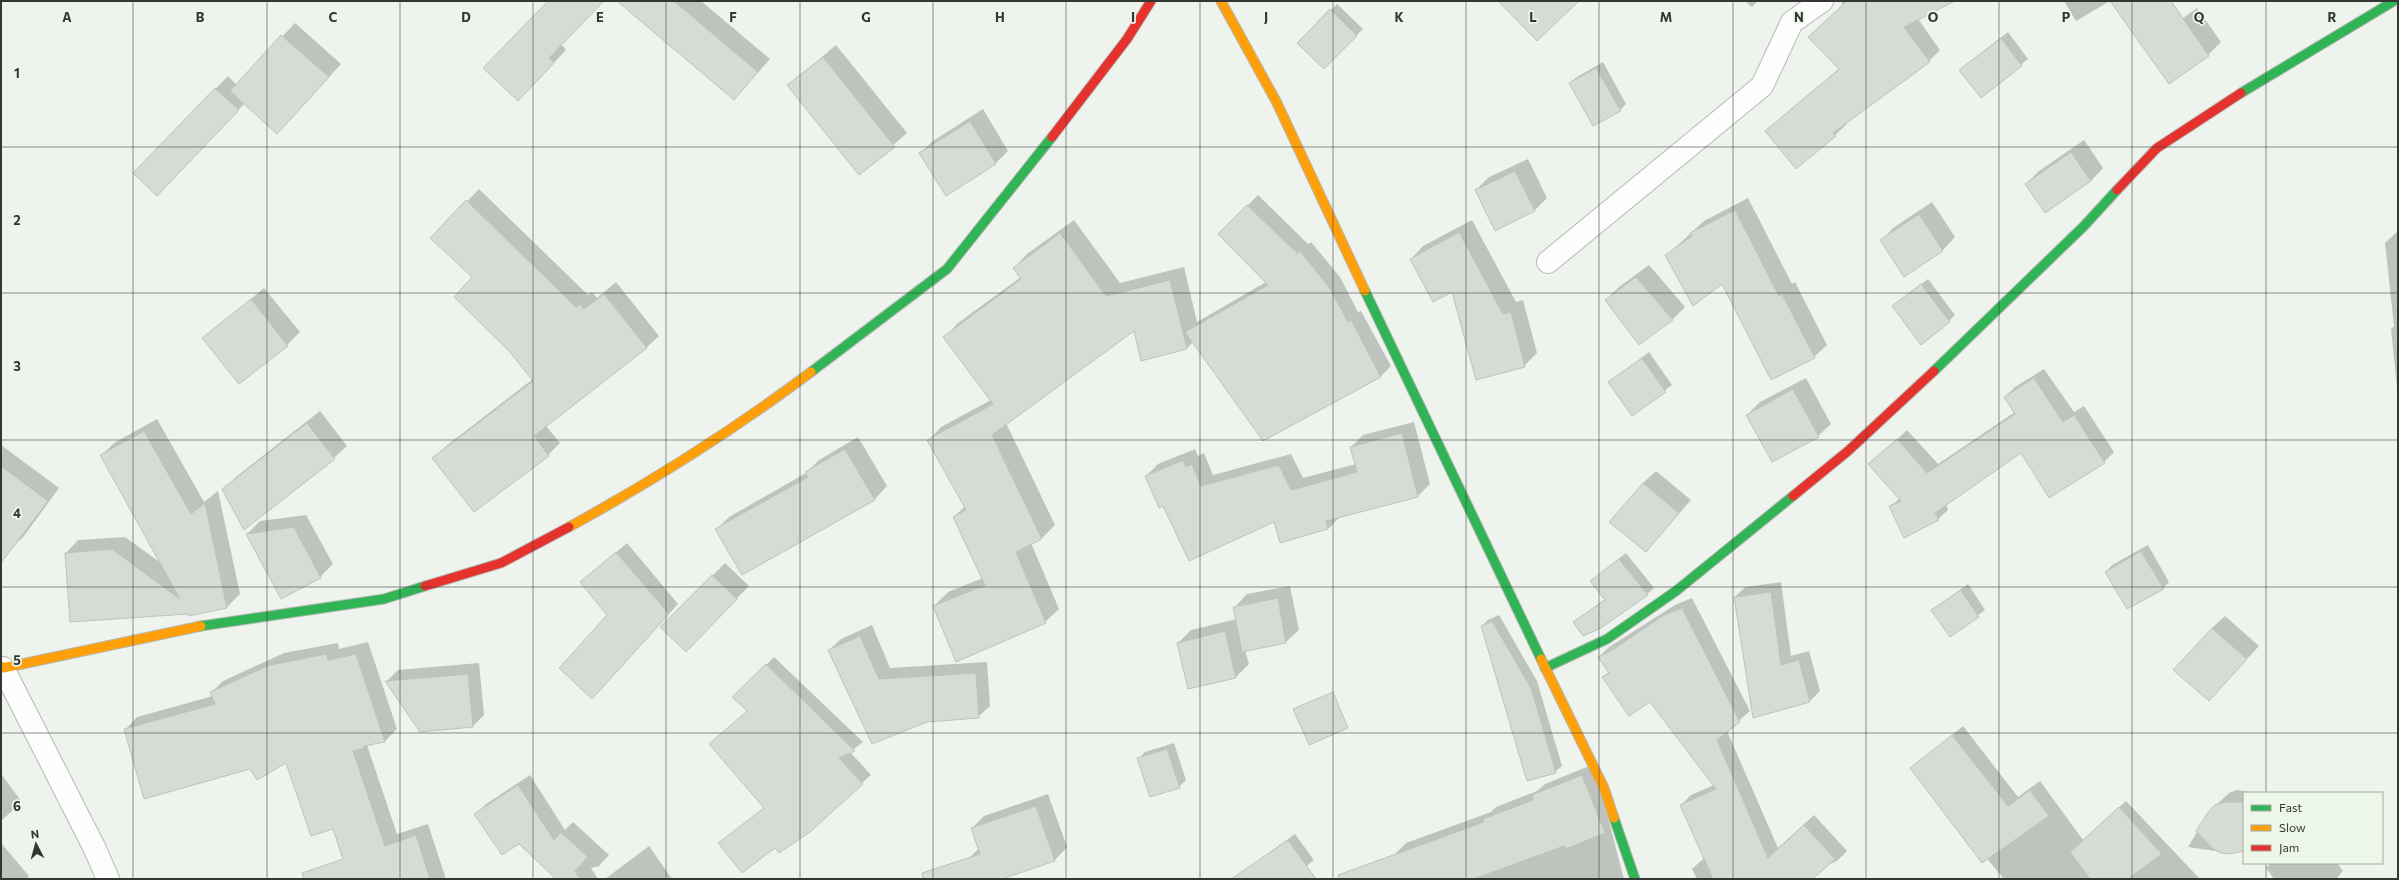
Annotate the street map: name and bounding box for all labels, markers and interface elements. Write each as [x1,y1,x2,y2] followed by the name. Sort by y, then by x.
[62,9,72,25] text: A
[196,9,205,25] text: B
[329,9,338,25] text: C
[461,9,471,25] text: D
[596,9,604,25] text: E
[729,9,737,25] text: F
[861,9,871,25] text: G
[995,9,1005,25] text: H
[1131,9,1135,25] text: I
[1264,9,1268,25] text: J
[1394,9,1404,25] text: K
[1529,9,1537,25] text: L
[1660,9,1672,25] text: M
[1794,9,1804,25] text: N
[1928,9,1939,25] text: O
[2062,9,2071,25] text: P
[2194,9,2205,25] text: Q
[2328,9,2337,25] text: R
[14,65,20,81] text: 1
[13,212,21,228] text: 2
[13,358,21,374] text: 3
[13,505,21,521] text: 4
[13,652,21,668] text: 5
[2243,792,2383,864] legend
[13,798,21,814] text: 6
[2279,800,2302,814] text: Fast
[2279,820,2306,834] text: Slow
[16,824,56,864] north arrow
[30,827,40,840] text: N
[2279,840,2299,855] text: Jam

